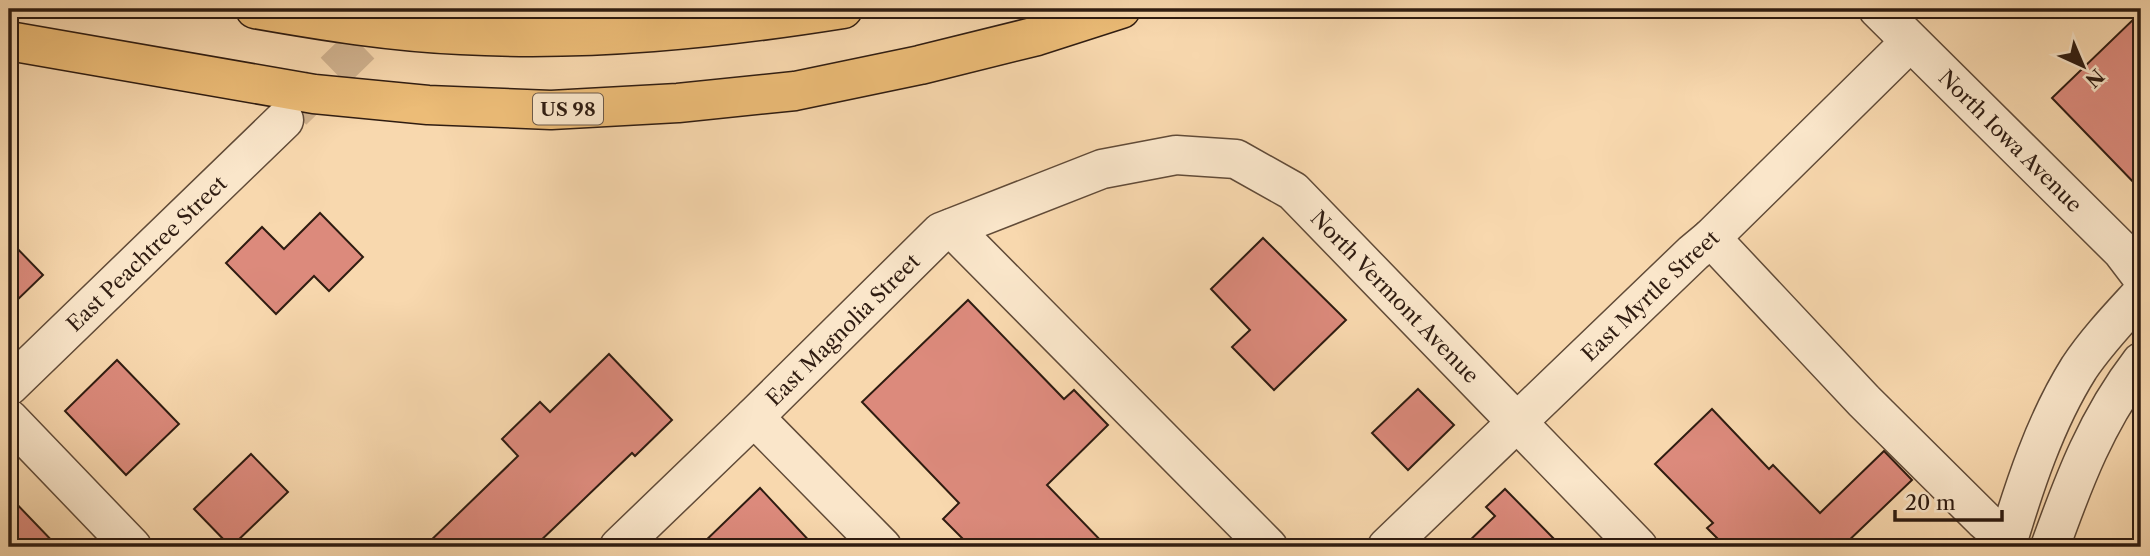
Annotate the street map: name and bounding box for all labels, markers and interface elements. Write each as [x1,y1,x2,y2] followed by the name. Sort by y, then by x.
[2048,32,2118,102] north arrow
[1934,64,2088,217] street label: North Iowa Avenue
[2081,64,2108,92] text: N
[533,94,603,124] road number: US 98
[61,170,232,336] street label: East Peachtree Street
[1306,205,1484,388] street label: North Vermont Avenue
[1576,224,1724,366] street label: East Myrtle Street
[761,248,925,411] street label: East Magnolia Street
[1895,479,2001,523] scale bar
[1905,490,1956,515] text: 20 m

